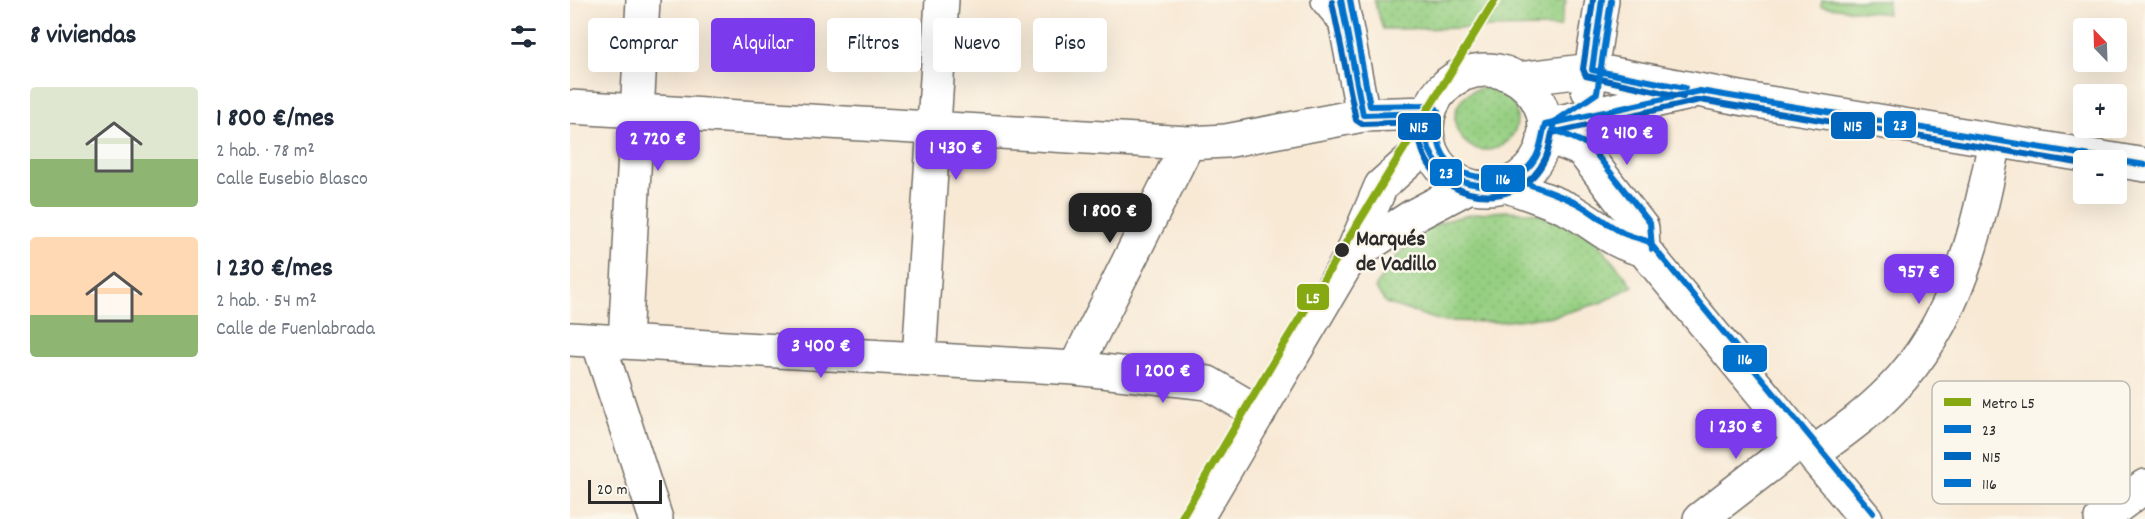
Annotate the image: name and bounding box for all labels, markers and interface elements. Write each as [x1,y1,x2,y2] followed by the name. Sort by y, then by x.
[30,18,136,55] text: 8 viviendas
[588,18,699,72] chip: Comprar
[711,18,815,72] chip: Alquilar
[827,18,921,72] chip: Filtros
[933,18,1021,72] chip: Nuevo
[1033,18,1107,72] chip: Piso
[2073,18,2127,72] north arrow
[2073,18,2127,204] map controls
[507,20,540,53] icon: filters
[2073,84,2127,138] button: +
[216,101,335,138] text: 1 800 €/mes
[1883,110,1917,139] line badge: 23
[78,111,150,183] icon: home
[1830,111,1876,140] line badge: N15
[1397,112,1442,141] line badge: N15
[1572,115,1682,166] pin: 2 410 €
[1893,115,1907,138] text: 23
[1844,116,1862,139] text: N15
[1410,117,1428,140] text: N15
[1601,120,1653,148] text: 2 410 €
[603,121,713,172] pin: 2 720 €
[630,126,686,154] text: 2 720 €
[901,130,1011,181] pin: 1 430 €
[930,135,982,163] text: 1 430 €
[216,138,315,166] text: 2 hab. · 78 m²
[2073,150,2127,204] button: −
[1429,158,1463,187] line badge: 23
[1439,163,1453,186] text: 23
[1480,164,1526,193] line badge: 116
[216,166,368,194] text: Calle Eusebio Blasco
[1496,169,1511,192] text: 116
[1055,193,1165,244] pin: 1 800 €
[1083,198,1137,226] text: 1 800 €
[1356,225,1437,281] place label: Marqués de Vadillo
[1333,241,1351,259] marker: Marqués de Vadillo
[216,251,333,288] text: 1 230 €/mes
[1877,254,1961,305] pin: 957 €
[1898,259,1940,287] text: 957 €
[78,261,150,333] icon: home
[1296,283,1330,311] line badge: L5
[216,288,317,316] text: 2 hab. · 54 m²
[1306,288,1320,311] text: L5
[216,316,375,344] text: Calle de Fuenlabrada
[766,328,876,379] pin: 3 400 €
[791,333,851,361] text: 3 400 €
[1722,344,1768,373] line badge: 116
[1738,349,1753,372] text: 116
[1108,353,1218,404] pin: 1 200 €
[1135,358,1191,386] text: 1 200 €
[1932,381,2130,504] legend
[1982,393,2035,416] text: Metro L5
[1681,409,1791,460] pin: 1 230 €
[1709,414,1763,442] text: 1 230 €
[1982,420,1996,443] text: 23
[1982,447,2001,470] text: N15
[1982,474,1997,497] text: 116
[588,477,662,504] scale bar
[597,479,627,502] text: 20 m

